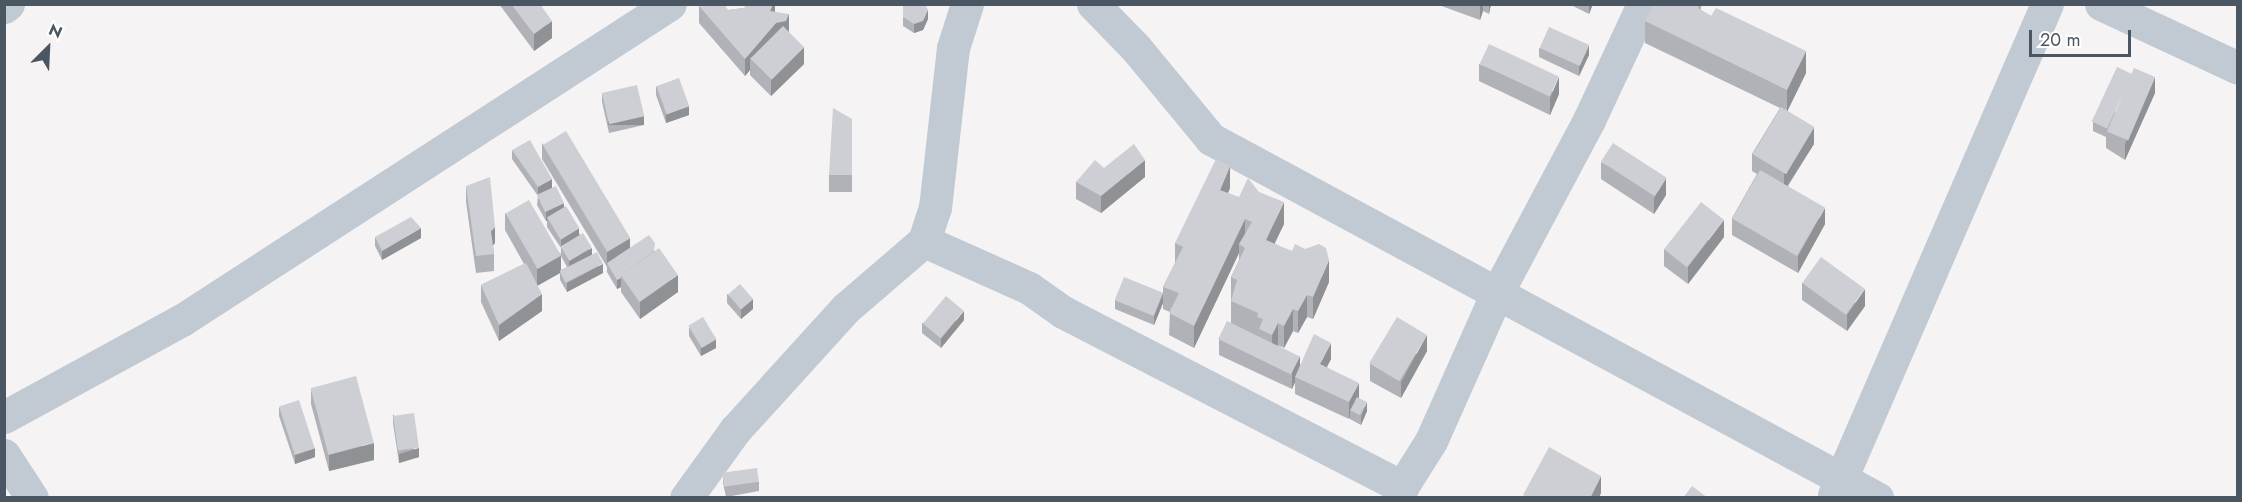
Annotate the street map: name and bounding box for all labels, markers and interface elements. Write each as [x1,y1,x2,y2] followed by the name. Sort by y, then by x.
[18,18,78,78] north arrow
[45,18,66,44] text: N
[2032,18,2134,56] scale bar
[2040,27,2080,53] text: 20 m

